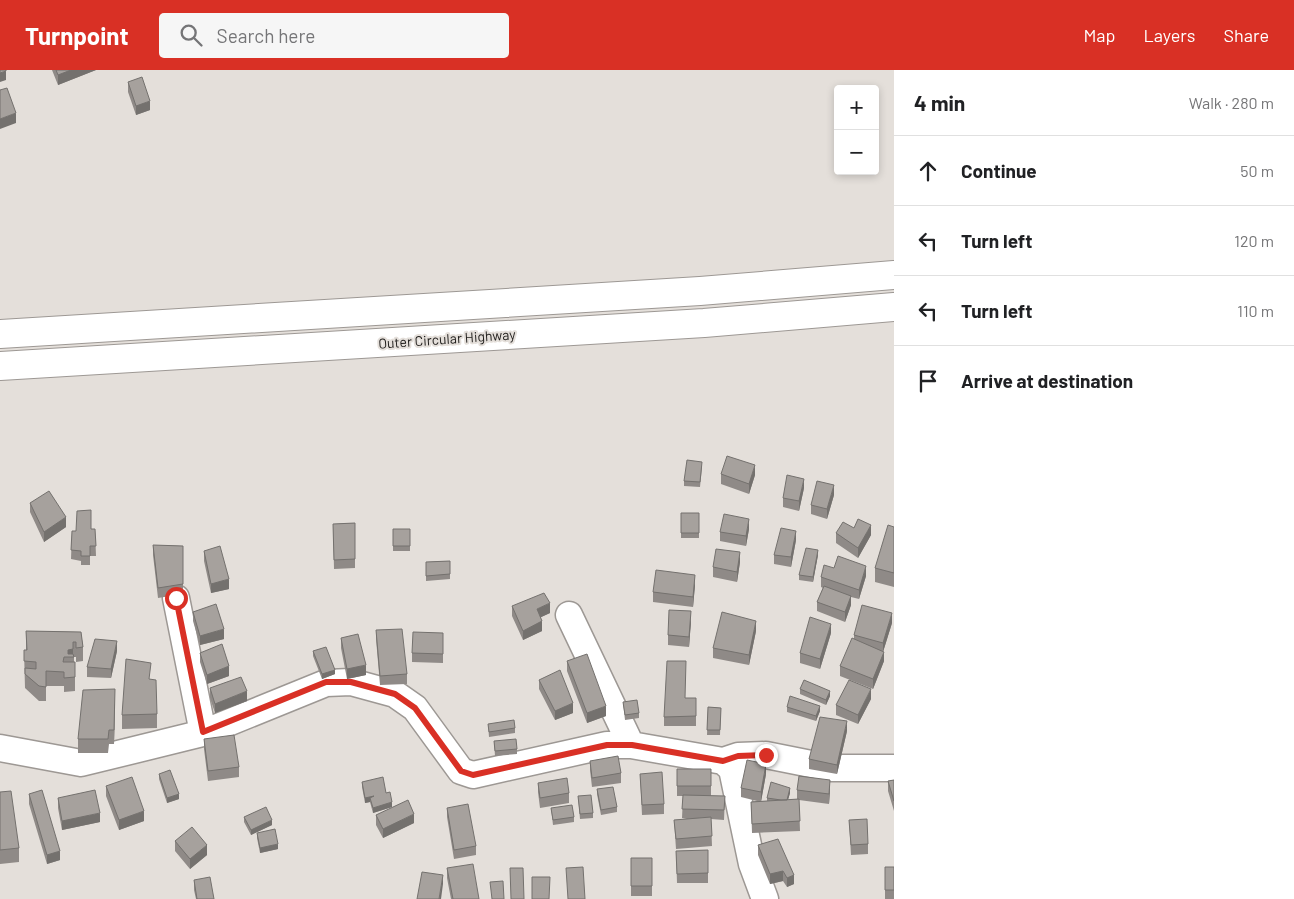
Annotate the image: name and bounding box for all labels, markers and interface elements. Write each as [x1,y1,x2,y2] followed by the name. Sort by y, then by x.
[159,13,509,58] search box
[25,21,129,50] text: Turnpoint
[177,21,205,49] icon: search
[217,24,315,47] text: Search here
[1083,24,1115,46] text: Map
[1143,24,1196,46] text: Layers
[1224,24,1269,46] text: Share
[834,85,879,175] map controls
[834,85,879,130] button: +
[914,90,965,115] text: 4 min
[1189,93,1274,112] text: Walk · 280 m
[834,130,879,175] button: −
[914,157,942,185] icon: ahead
[961,159,1037,182] text: Continue
[1240,161,1274,180] text: 50 m
[914,227,942,255] icon: left
[961,229,1032,252] text: Turn left
[1234,231,1274,250] text: 120 m
[914,297,942,325] icon: left
[961,299,1032,322] text: Turn left
[1237,301,1274,320] text: 110 m
[378,325,517,352] street label: Outer Circular Highway
[914,367,942,395] icon: arrive
[961,369,1133,392] text: Arrive at destination
[165,587,188,610] route start
[755,744,778,767] route end

